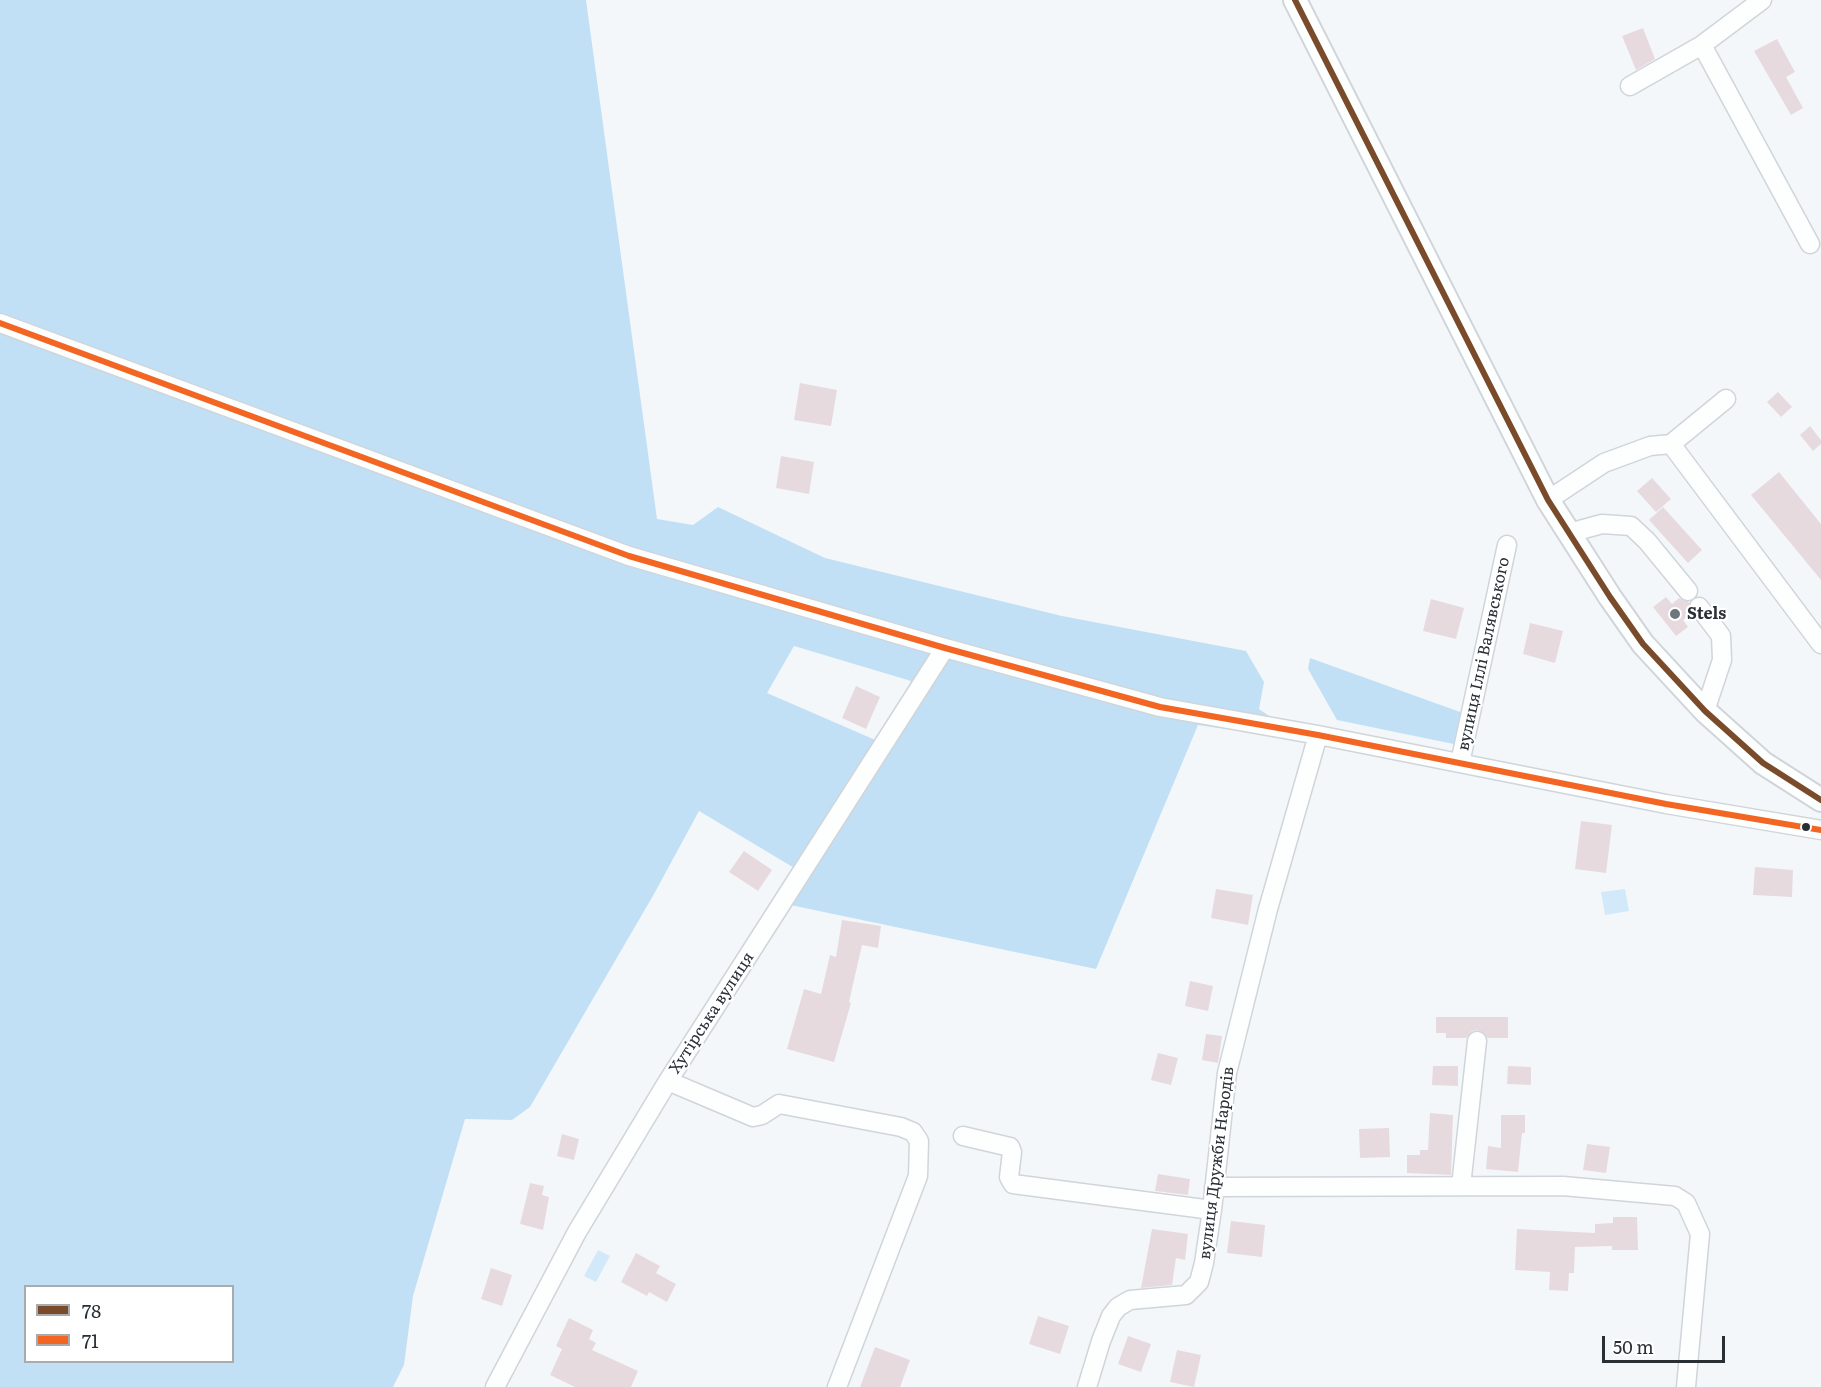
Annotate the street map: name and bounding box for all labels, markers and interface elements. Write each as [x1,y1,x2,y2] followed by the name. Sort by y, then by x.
[1454,555,1514,753] street label: вулиця Іллі Валявського
[1687,604,1726,624] place label: Stels
[1668,607,1682,621] marker: Stels
[1800,821,1812,833] unlabelled marker
[666,949,758,1077] street label: Хутірська вулиця
[1196,1065,1238,1261] street label: вулиця Дружби Народів
[24,1285,234,1363] legend
[82,1297,101,1324] text: 78
[1605,1324,1728,1362] scale bar
[82,1327,98,1354] text: 71
[1613,1333,1654,1360] text: 50 m

